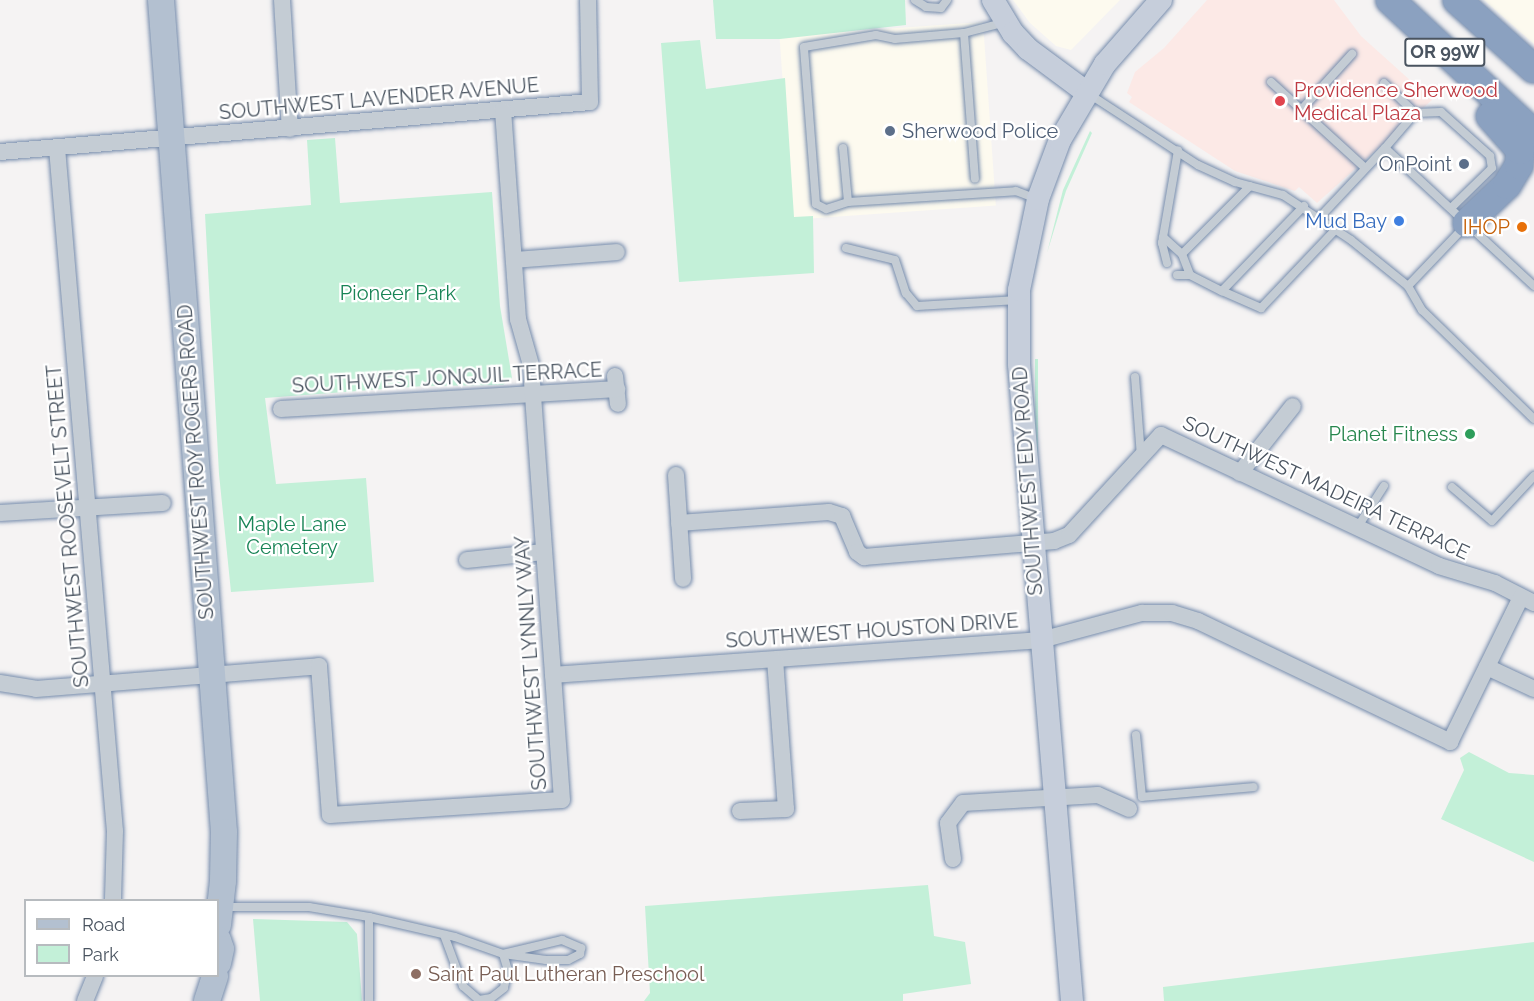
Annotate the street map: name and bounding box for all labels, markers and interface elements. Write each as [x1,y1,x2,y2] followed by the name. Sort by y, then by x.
[1403,37,1487,67] road number: OR 99W
[217,73,541,125] street label: SOUTHWEST LAVENDER AVENUE
[1294,78,1498,125] place label: Providence Sherwood Medical Plaza
[1271,92,1289,110] marker: Providence Sherwood Medical Plaza
[902,119,1058,143] place label: Sherwood Police
[883,124,897,138] marker: Sherwood Police
[1379,152,1452,176] place label: OnPoint
[1457,157,1471,171] marker: OnPoint
[1305,209,1387,233] place label: Mud Bay
[1392,214,1406,228] marker: Mud Bay
[1463,215,1510,239] place label: IHOP
[1515,220,1529,234] marker: IHOP
[340,281,456,305] park label: Pioneer Park
[173,303,219,621] street label: SOUTHWEST ROY ROGERS ROAD
[290,358,604,398] street label: SOUTHWEST JONQUIL TERRACE
[42,363,94,689] street label: SOUTHWEST ROOSEVELT STREET
[1008,365,1048,597] street label: SOUTHWEST EDY ROAD
[1178,411,1474,565] street label: SOUTHWEST MADEIRA TERRACE
[1329,422,1458,446] place label: Planet Fitness
[1463,427,1477,441] marker: Planet Fitness
[238,512,346,559] park label: Maple Lane Cemetery
[510,534,552,792] street label: SOUTHWEST LYNNLY WAY
[725,609,1019,653] street label: SOUTHWEST HOUSTON DRIVE
[24,899,219,977] legend
[82,914,125,935] text: Road
[82,944,119,965] text: Park
[428,962,705,986] place label: Saint Paul Lutheran Preschool
[409,967,423,981] marker: Saint Paul Lutheran Preschool

